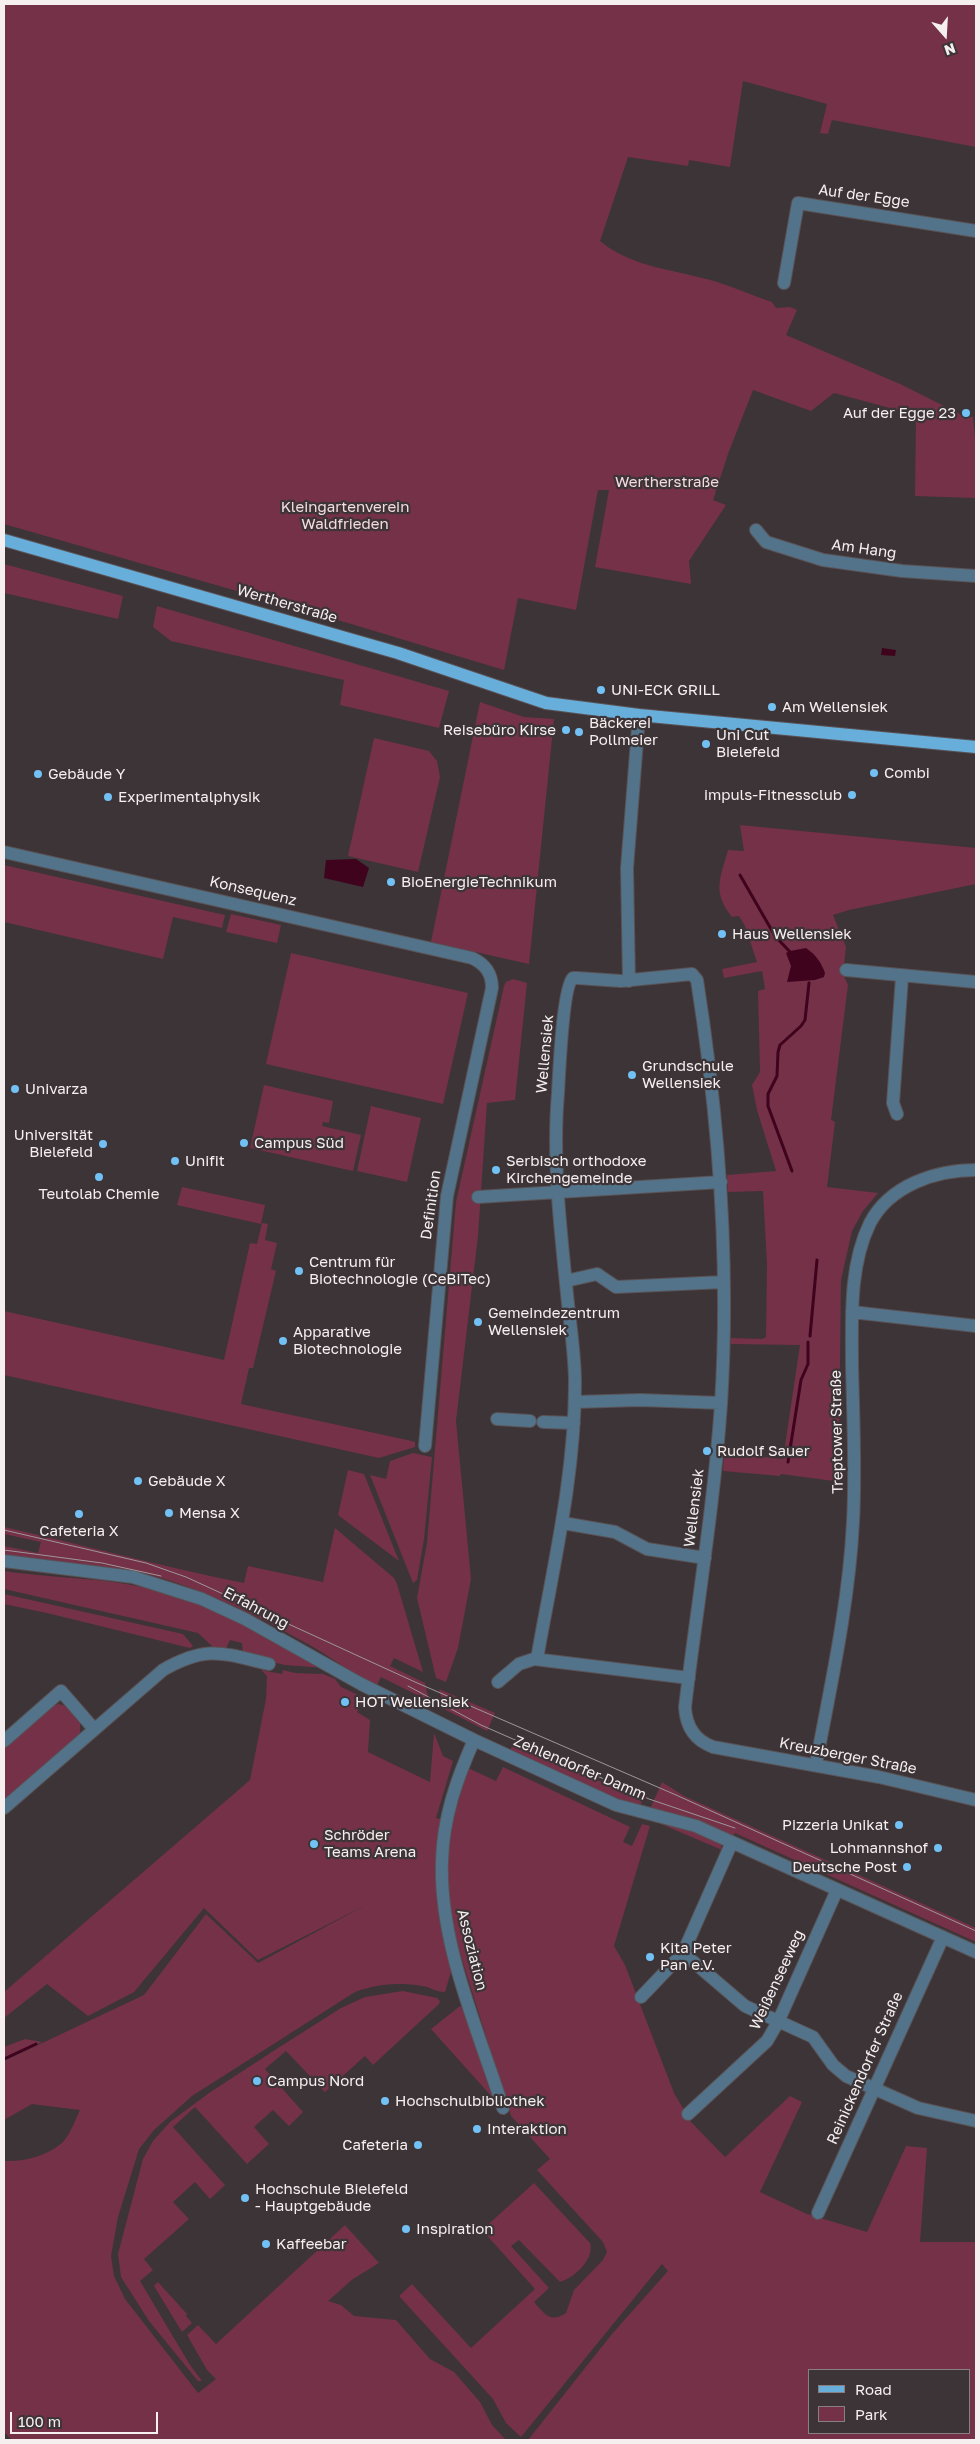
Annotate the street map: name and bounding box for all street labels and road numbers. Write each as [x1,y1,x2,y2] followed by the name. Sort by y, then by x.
[817,181,911,211] street label: Auf der Egge
[830,536,898,562] street label: Am Hang
[235,581,339,627] street label: Wertherstraße
[208,872,298,910] street label: Konsequenz
[533,1014,557,1094] street label: Wellensiek
[417,1169,445,1241] street label: Definition
[827,1370,847,1494] street label: Treptower Straße
[680,1468,708,1548] street label: Wellensiek
[220,1583,292,1633] street label: Erfahrung
[511,1732,649,1804] street label: Zehlendorfer Damm
[778,1734,918,1778] street label: Kreuzberger Straße
[453,1907,491,1993] street label: Assoziation
[746,1927,808,2033] street label: Weißenseeweg
[823,1989,907,2147] street label: Reinickendorfer Straße

